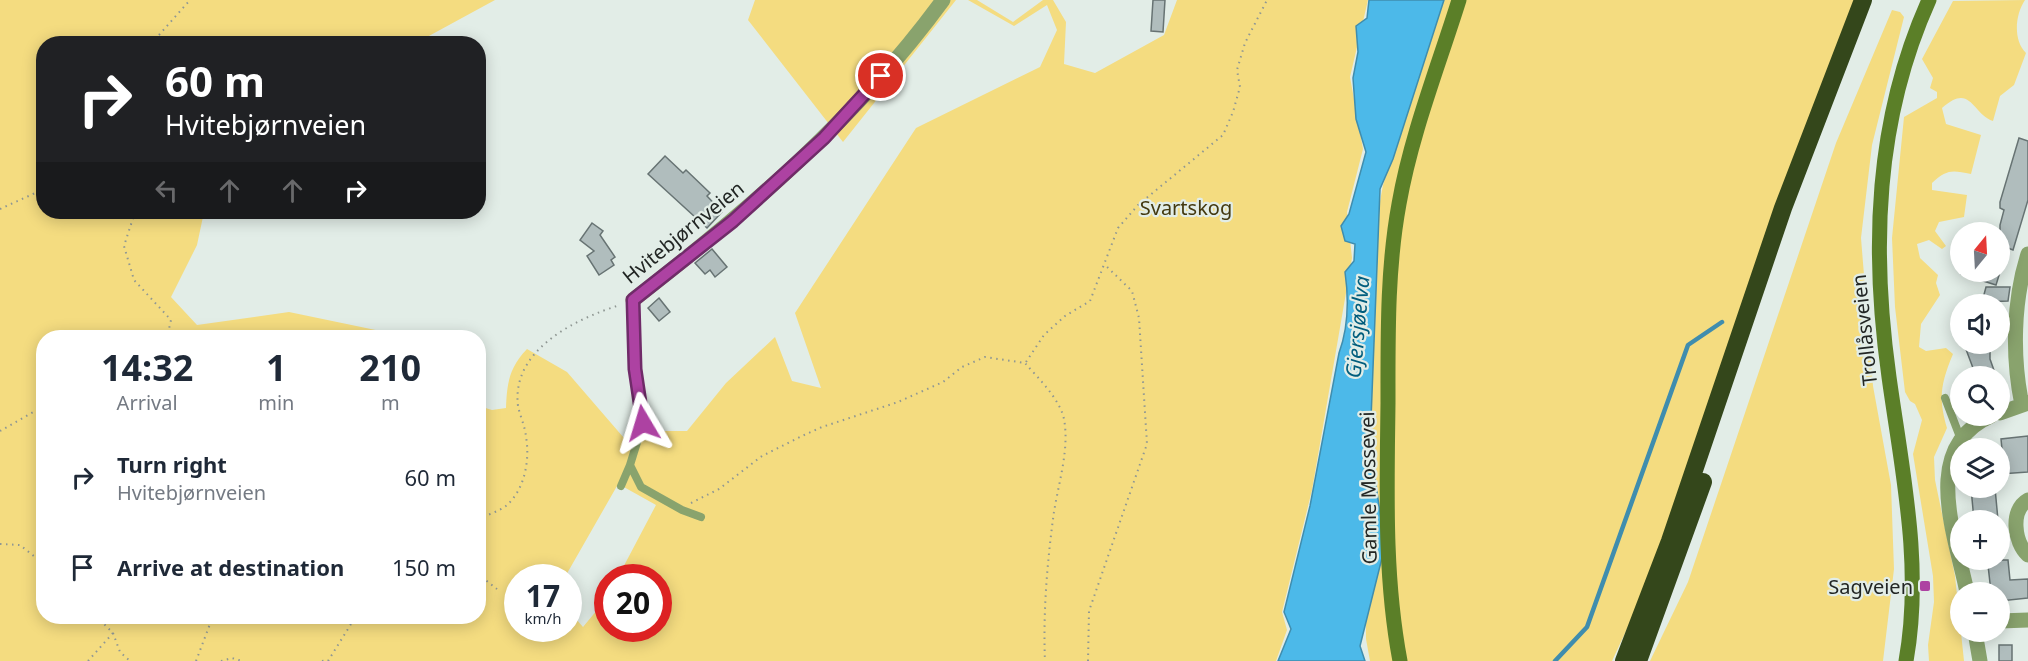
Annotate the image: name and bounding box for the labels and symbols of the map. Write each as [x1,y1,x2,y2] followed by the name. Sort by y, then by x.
[855,50,906,101] pin
[617,175,749,289] street label: Hvitebjørnveien
[1140,194,1232,221] park label: Svartskog
[1950,222,2010,282] north arrow
[1845,273,1883,387] street label: Trollåsveien
[1339,275,1375,379] water label: Gjersjøelva
[611,391,675,455] position arrow
[1353,411,1383,565] street label: Gamle Mossevei
[594,564,672,642] speed limit sign: 20
[1828,573,1913,600] place label: Sagveien
[1918,579,1932,593] marker: Sagveien

